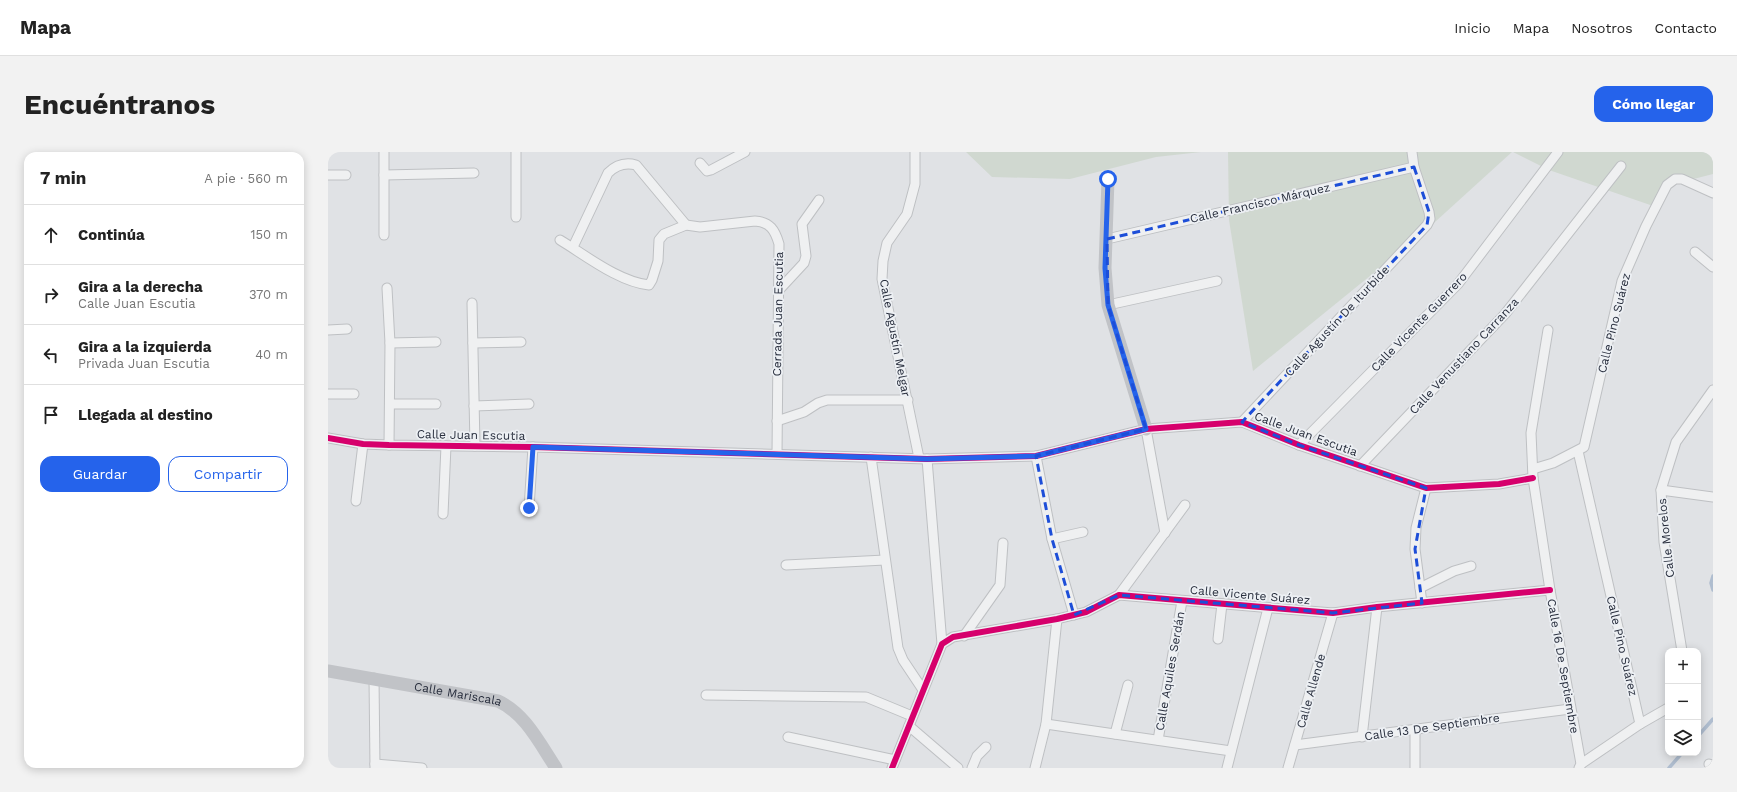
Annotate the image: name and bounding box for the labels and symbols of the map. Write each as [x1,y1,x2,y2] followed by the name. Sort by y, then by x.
[1099,170,1117,188] route start
[1189,180,1331,226] street label: Calle Francisco Márquez
[770,251,786,377] street label: Cerrada Juan Escutia
[1282,263,1392,379] street label: Calle Agustín De Iturbide
[1368,270,1470,374] street label: Calle Vicente Guerrero
[1595,272,1633,374] street label: Calle Pino Suárez
[877,278,913,398] street label: Calle Agustín Melgar
[1406,295,1522,417] street label: Calle Venustiano Carranza
[1253,409,1360,459] street label: Calle Juan Escutia
[417,427,526,443] street label: Calle Juan Escutia
[1655,498,1677,578] street label: Calle Morelos
[520,499,538,517] route end
[1189,583,1311,607] street label: Calle Vicente Suárez
[1604,594,1640,698] street label: Calle Pino Suárez
[1544,597,1582,735] street label: Calle 16 De Septiembre
[1153,610,1187,732] street label: Calle Aquiles Serdán
[1294,652,1328,730] street label: Calle Allende
[413,679,505,709] street label: Calle Mariscala
[1364,711,1501,743] street label: Calle 13 De Septiembre

